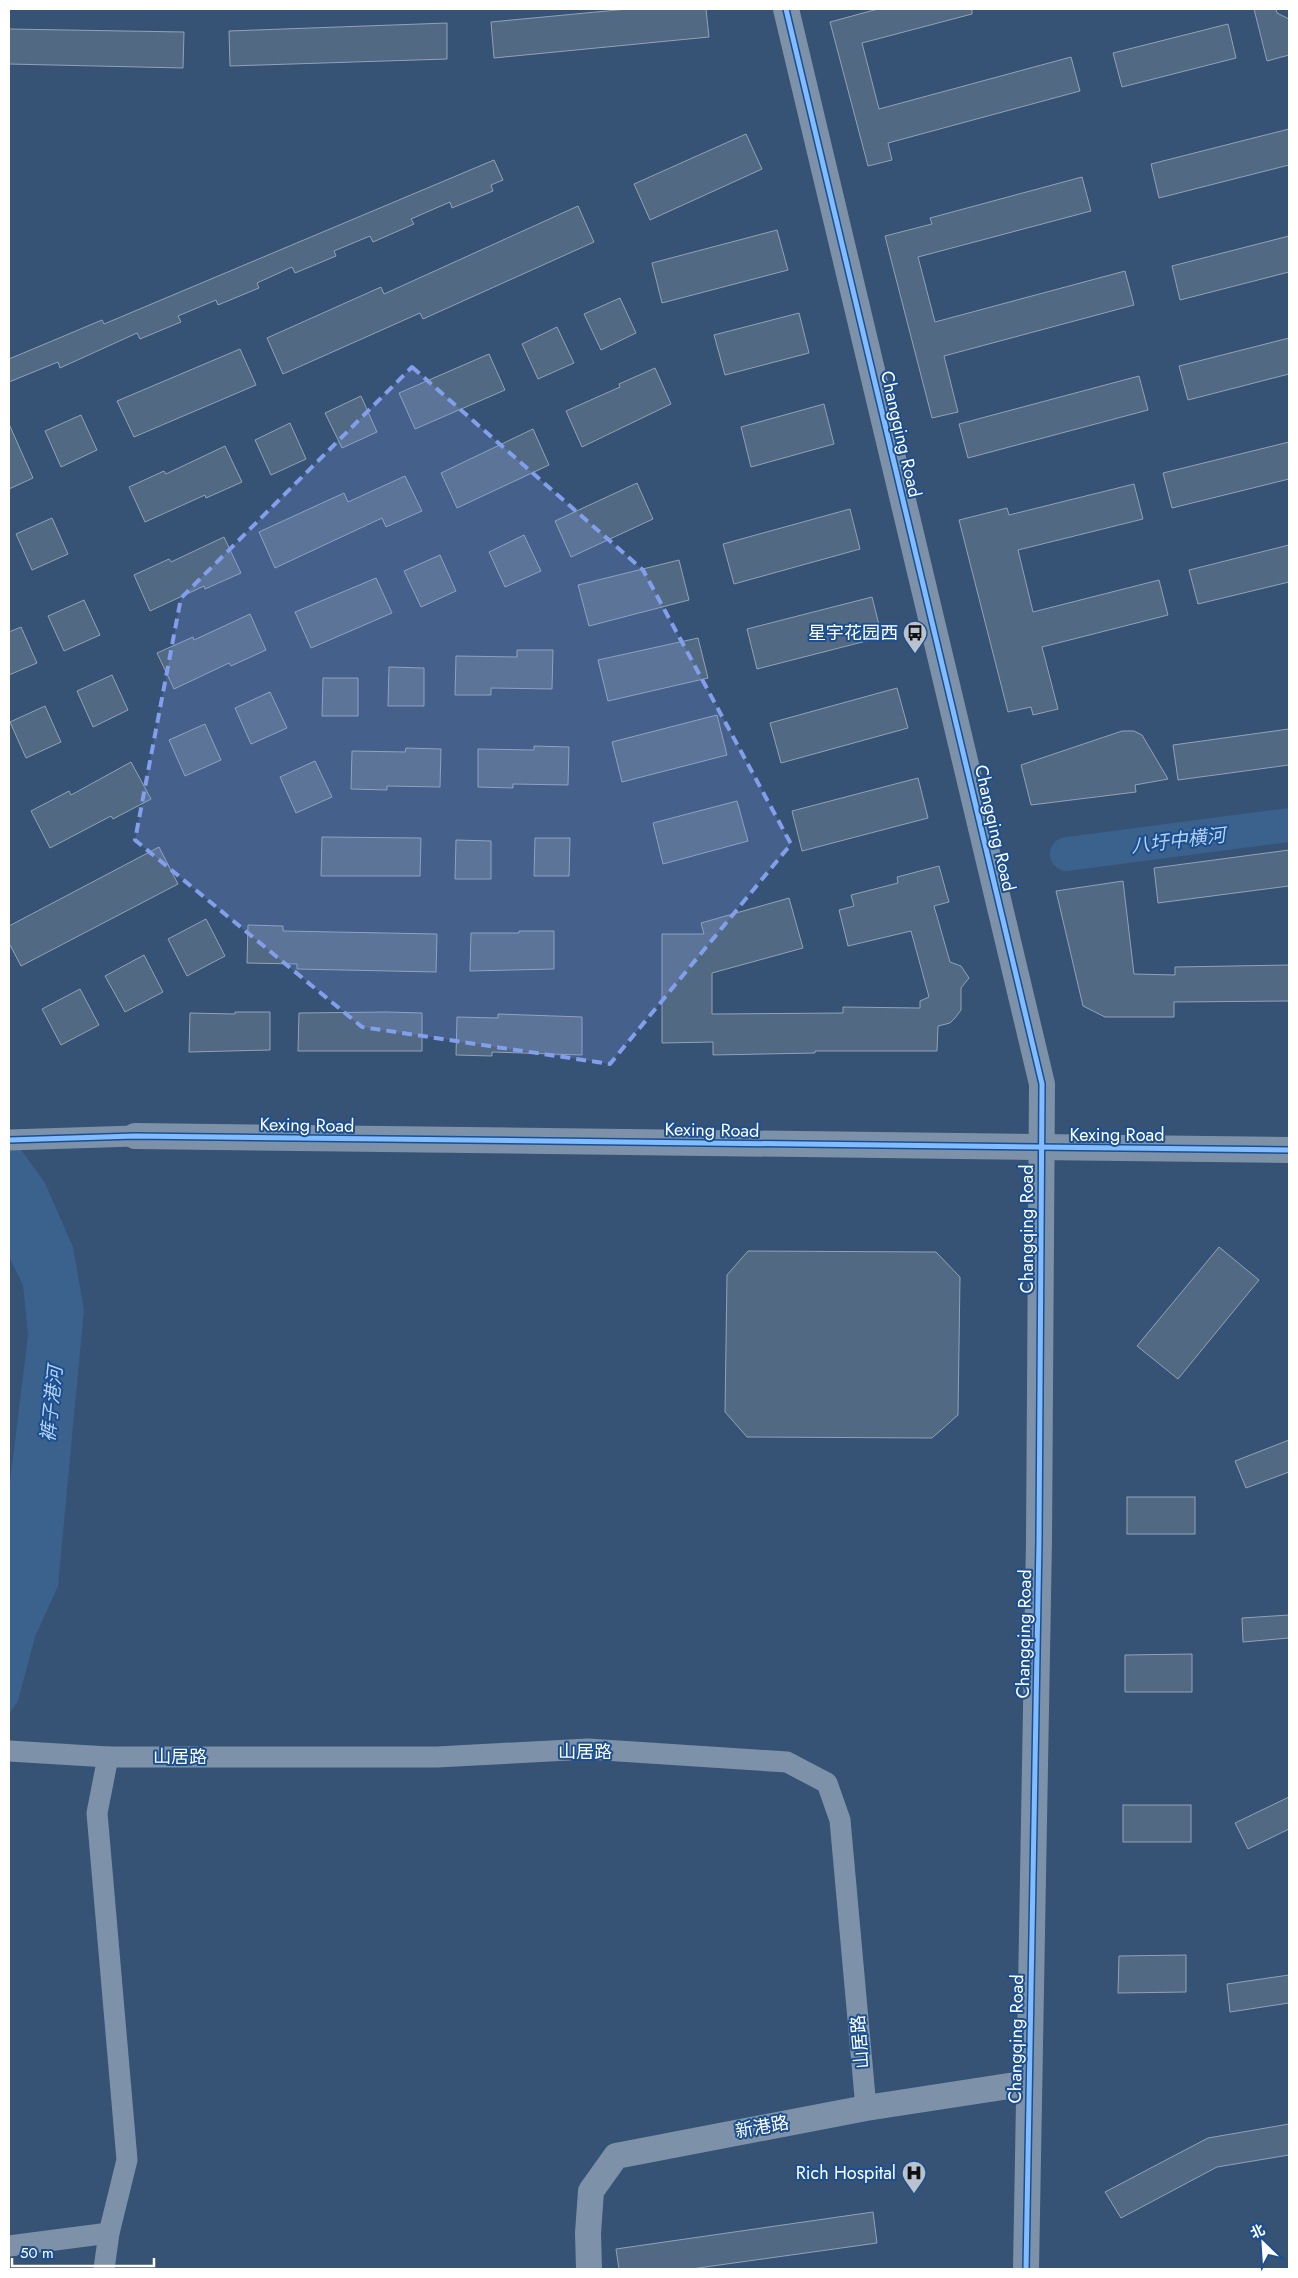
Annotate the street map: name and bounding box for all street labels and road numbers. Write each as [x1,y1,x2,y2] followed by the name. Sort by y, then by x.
[874,368,928,500] street label: Changqing Road
[968,762,1022,894] street label: Changqing Road
[259,1111,355,1139] street label: Kexing Road
[664,1116,760,1144] street label: Kexing Road
[1070,1122,1164,1148] street label: Kexing Road
[1014,1164,1040,1294] street label: Changqing Road
[1010,1569,1038,1699] street label: Changqing Road
[558,1739,612,1765] street label: 山居路
[153,1744,207,1770] street label: 山居路
[1002,1974,1030,2104] street label: Changqing Road
[845,2014,875,2070] street label: 山居路
[733,2110,791,2144] street label: 新港路

